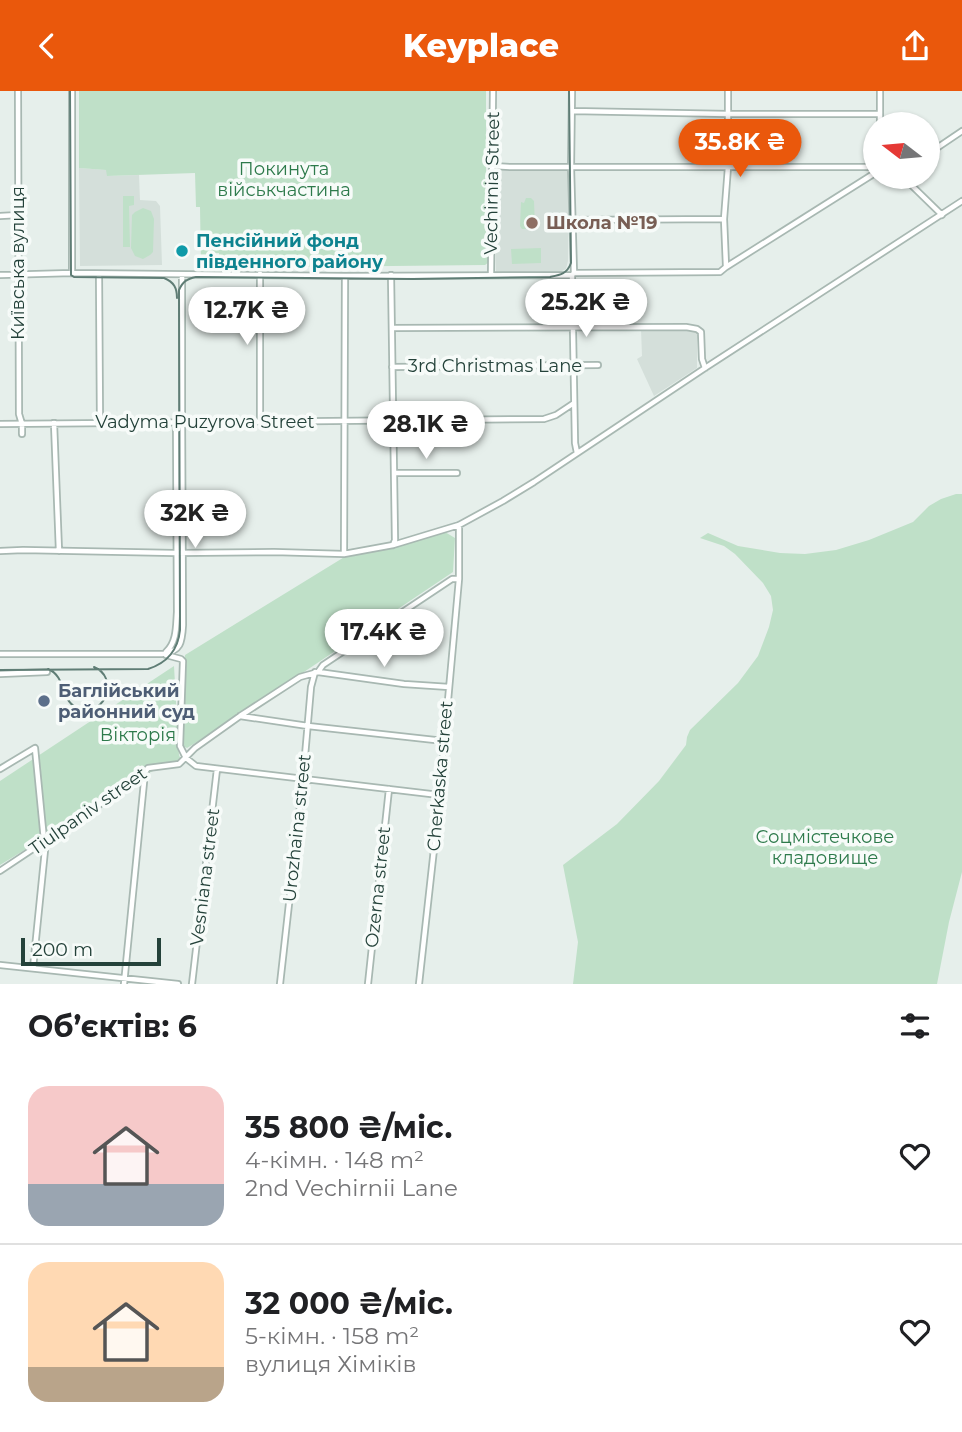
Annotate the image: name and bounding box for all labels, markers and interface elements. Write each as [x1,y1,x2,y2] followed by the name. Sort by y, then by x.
[403,26,559,65] text: Keyplace
[28,27,66,65] icon: back
[896,27,934,65] icon: share
[480,111,504,255] street label: Vechirnia Street
[863,112,940,189] north arrow
[863,112,940,189] map controls
[675,119,805,179] pin: 35.8K ₴
[694,128,786,156] text: 35.8K ₴
[217,158,351,201] park label: Покинута військчастина
[7,186,29,340] street label: Київська вулиця
[546,212,658,234] place label: Школа №19
[524,215,540,231] marker: Школа №19
[196,230,384,273] place label: Пенсійний фонд південного району
[174,243,190,259] marker: Пенсійний фонд південного району
[521,279,651,339] pin: 25.2K ₴
[182,287,312,347] pin: 12.7K ₴
[541,288,631,316] text: 25.2K ₴
[204,296,290,324] text: 12.7K ₴
[408,355,582,377] street label: 3rd Christmas Lane
[361,401,491,461] pin: 28.1K ₴
[383,410,469,438] text: 28.1K ₴
[95,411,315,433] street label: Vadyma Puzyrova Street
[146,491,244,550] pin: 32K ₴
[160,499,230,527] text: 32K ₴
[319,609,449,669] pin: 17.4K ₴
[341,618,427,646] text: 17.4K ₴
[58,680,195,723] place label: Баглійський районний суд
[36,693,52,709] marker: Баглійський районний суд
[422,700,458,852] street label: Cherkaska street
[100,724,176,746] park label: Вікторія
[278,753,316,903] street label: Urozhaina street
[25,762,151,860] street label: Tiulpaniv street
[186,807,224,947] street label: Vesniana street
[361,825,395,949] street label: Ozerna street
[756,826,894,869] park label: Соцмістечкове кладовище
[21,935,161,967] scale bar
[32,938,93,961] text: 200 m
[896,1007,934,1045] icon: filters
[28,1008,197,1045] text: Об’єктів: 6
[245,1109,452,1146] text: 35 800 ₴/міс.
[84,1114,168,1198] icon: home
[896,1137,934,1175] icon: heart
[245,1146,424,1174] text: 4-кімн. · 148 m²
[245,1174,458,1202] text: 2nd Vechirnii Lane
[245,1285,453,1322] text: 32 000 ₴/міс.
[84,1290,168,1374] icon: home
[896,1313,934,1351] icon: heart
[245,1322,419,1350] text: 5-кімн. · 158 m²
[245,1350,416,1378] text: вулиця Хіміків

